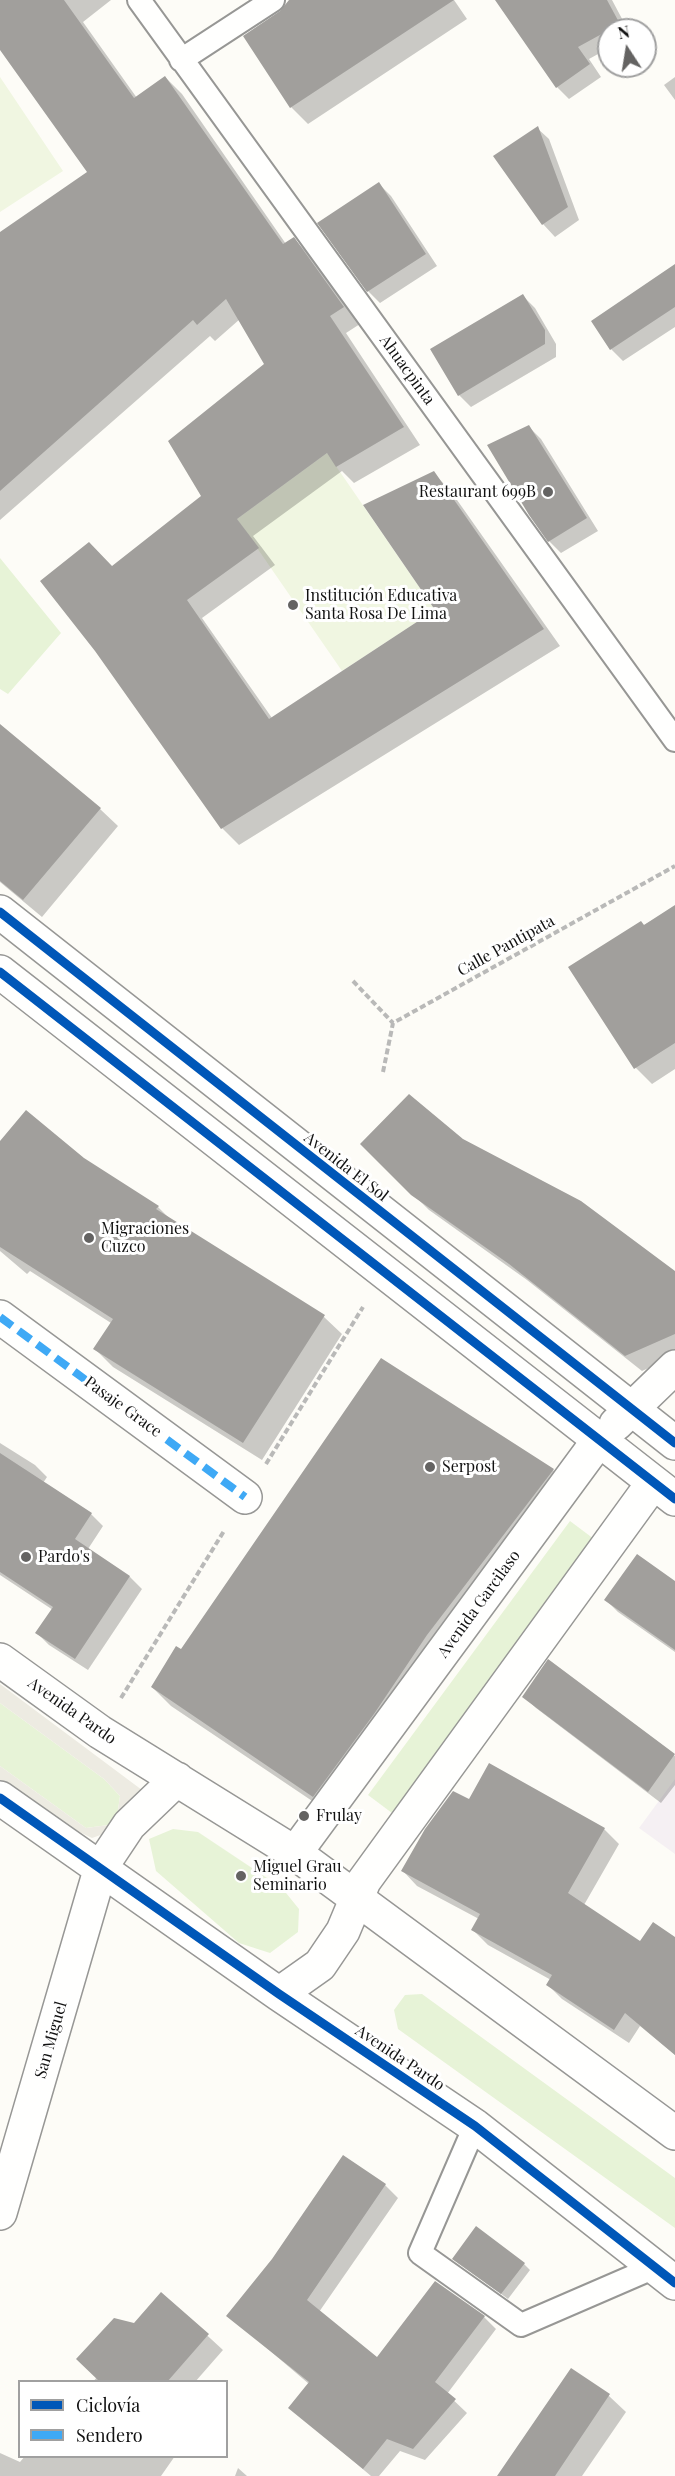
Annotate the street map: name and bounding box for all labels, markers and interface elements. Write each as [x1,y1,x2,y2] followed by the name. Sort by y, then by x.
[597,18,657,78] north arrow
[616,20,631,43] text: N
[375,331,439,409] street label: Ahuacpinta
[419,482,536,502] place label: Restaurant 699B
[541,485,555,499] marker: Restaurant 699B
[305,586,457,624] place label: Institución Educativa Santa Rosa De Lima
[286,598,300,612] marker: Institución Educativa Santa Rosa De Lima
[454,911,558,981] street label: Calle Pantipata
[300,1128,392,1206] street label: Avenida El Sol
[101,1219,189,1257] place label: Migraciones Cuzco
[82,1231,96,1245] marker: Migraciones Cuzco
[81,1373,165,1441] street label: Pasaje Grace
[442,1457,497,1477] place label: Serpost
[423,1460,437,1474] marker: Serpost
[434,1546,524,1662] street label: Avenida Garcilaso
[38,1547,90,1567] place label: Pardo's
[19,1550,33,1564] marker: Pardo's
[24,1673,120,1749] street label: Avenida Pardo
[316,1806,362,1826] place label: Frulay
[297,1809,311,1823] marker: Frulay
[253,1857,342,1895] place label: Miguel Grau Seminario
[234,1869,248,1883] marker: Miguel Grau Seminario
[31,1999,71,2081] street label: San Miguel
[352,2021,448,2095] street label: Avenida Pardo
[18,2380,228,2458] legend
[76,2393,140,2417] text: Ciclovía
[76,2423,143,2447] text: Sendero

